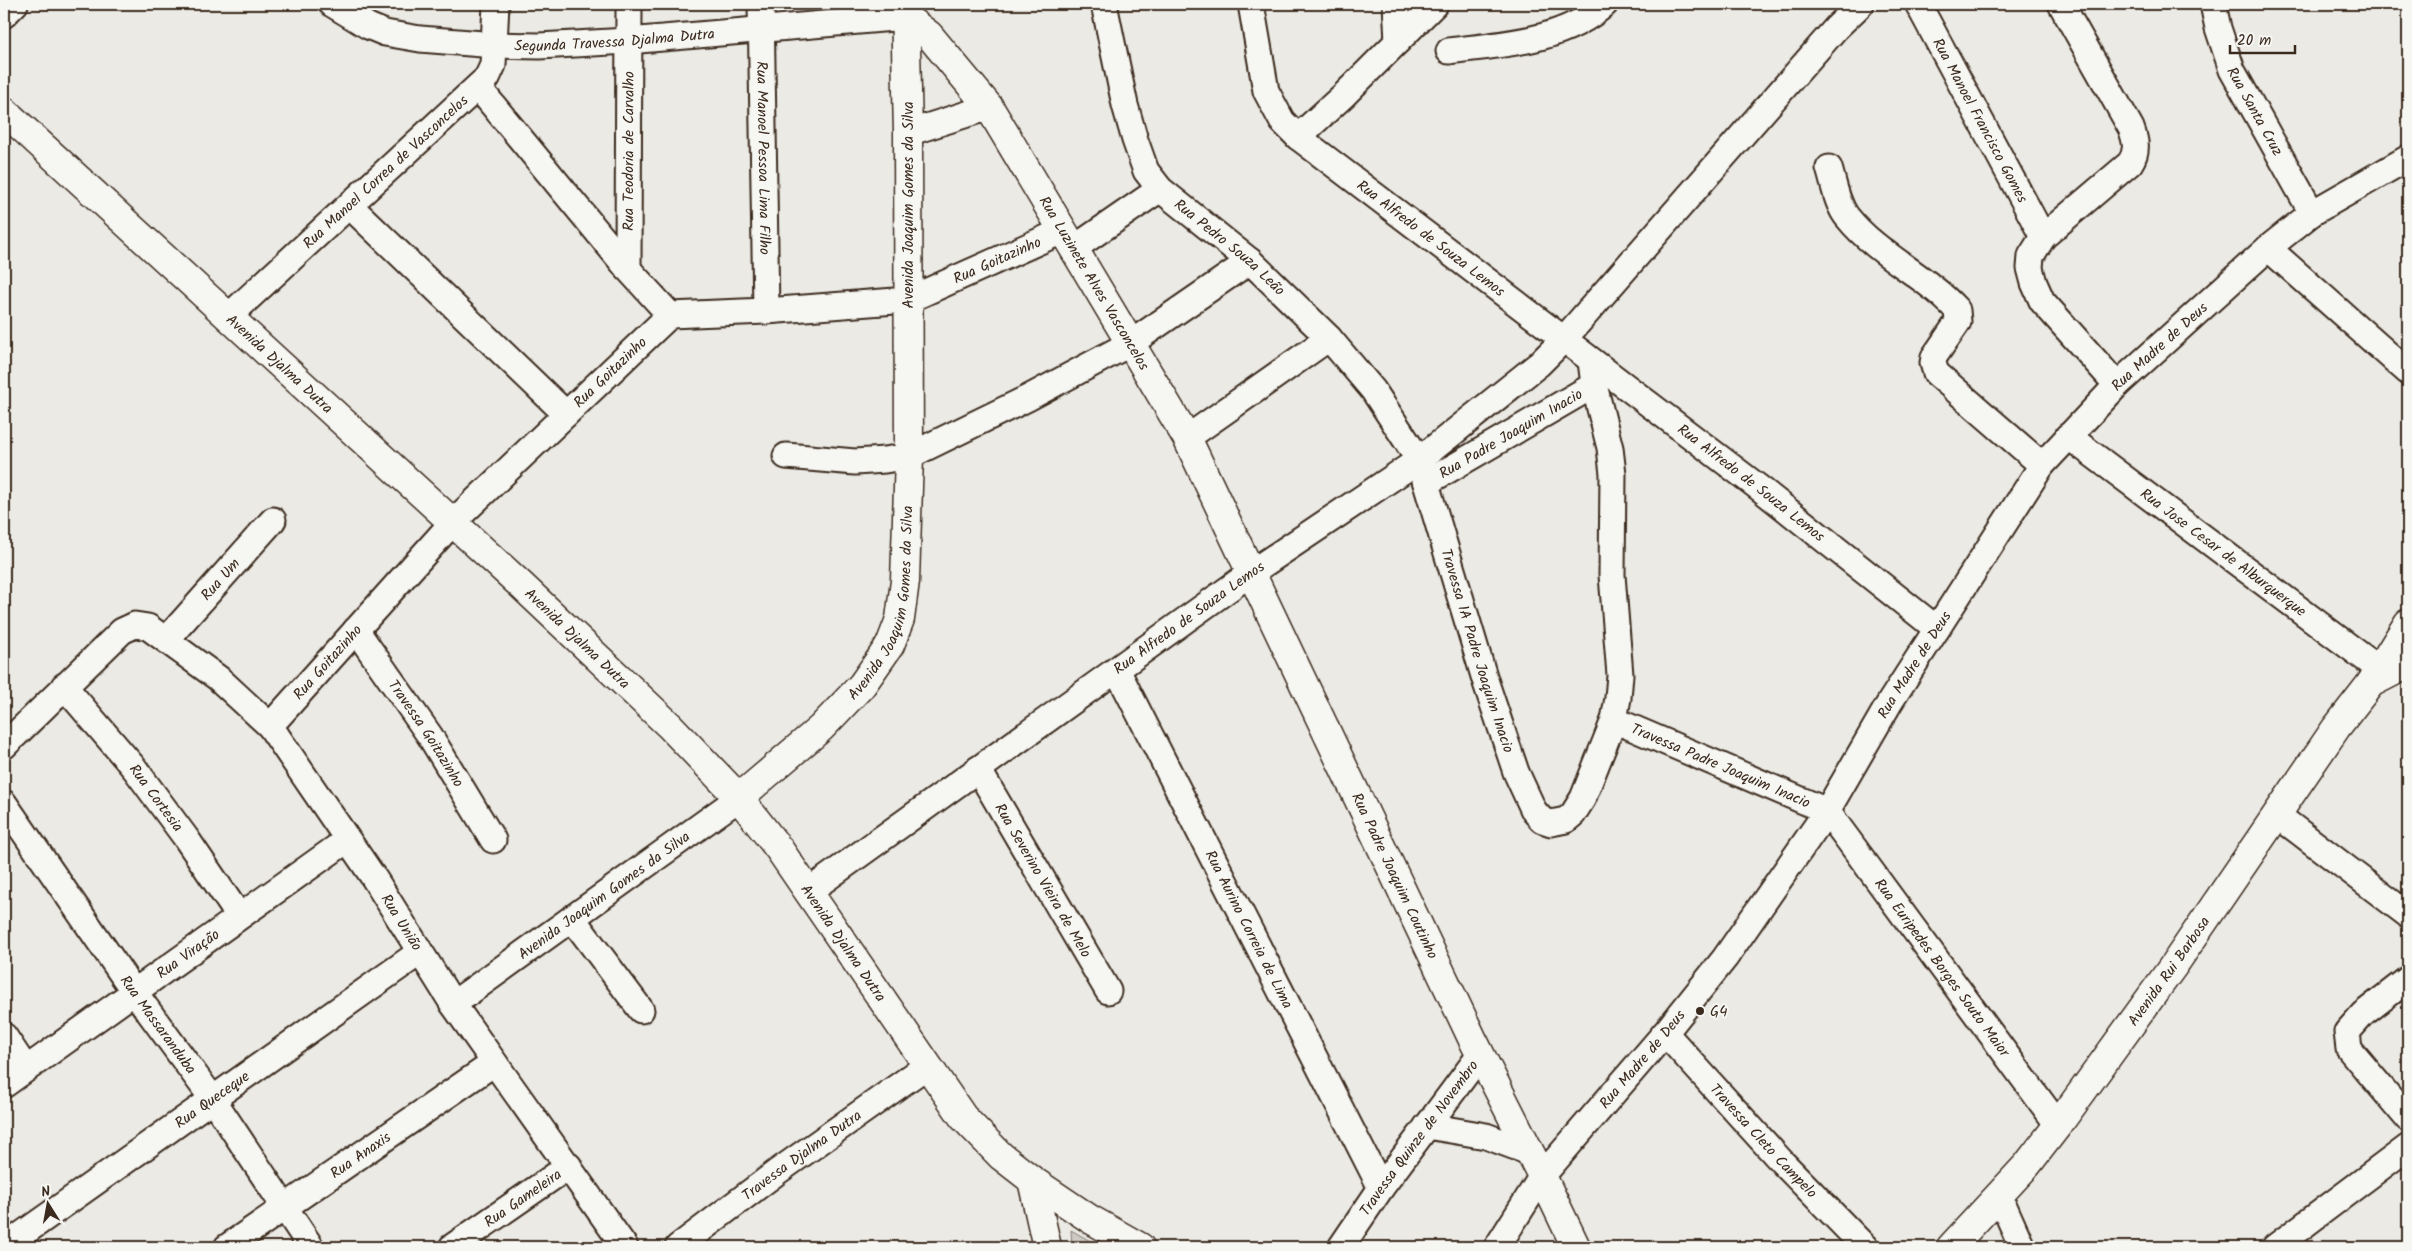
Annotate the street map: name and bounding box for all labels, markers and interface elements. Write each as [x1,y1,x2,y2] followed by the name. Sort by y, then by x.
[2230,22,2294,54] scale bar
[514,23,716,59] street label: Segunda Travessa Djalma Dutra
[2237,29,2271,53] text: 20 m
[1925,34,2034,208] street label: Rua Manoel Francisco Gomes
[749,61,776,255] street label: Rua Manoel Pessoa Lima Filho
[2220,63,2289,161] street label: Rua Santa Cruz
[617,71,642,231] street label: Rua Teodoria de Carvalho
[298,89,475,255] street label: Rua Manoel Correa de Vasconcelos
[897,101,921,309] street label: Avenida Joaquim Gomes da Silva
[1351,174,1510,304] street label: Rua Alfredo de Souza Lemos
[1032,192,1155,376] street label: Rua Luzinete Alves Vasconcelos
[1168,193,1290,302] street label: Rua Pedro Souza Leão
[949,231,1046,291] street label: Rua Goitazinho
[2106,296,2214,397] street label: Rua Madre de Deus
[220,309,338,420] street label: Avenida Djalma Dutra
[568,332,653,414] street label: Rua Goitazinho
[1435,383,1588,486] street label: Rua Padre Joaquim Inacio
[1672,418,1830,549] street label: Rua Alfredo de Souza Lemos
[2134,483,2311,624] street label: Rua Jose Cesar de Alburquerque
[842,505,920,706] street label: Avenida Joaquim Gomes da Silva
[1433,546,1520,756] street label: Travessa 1A Padre Joaquim Inacio
[195,553,247,607] street label: Rua Um
[1109,555,1270,681] street label: Rua Alfredo de Souza Lemos
[518,583,635,695] street label: Avenida Djalma Dutra
[1872,606,1959,723] street label: Rua Madre de Deus
[288,619,369,706] street label: Rua Goitazinho
[381,675,470,792] street label: Travessa Goitazinho
[1627,718,1814,816] street label: Travessa Padre Joaquim Inacio
[122,759,189,837] street label: Rua Cortesia
[1344,789,1444,963] street label: Rua Padre Joaquim Coutinho
[988,799,1097,963] street label: Rua Severino Vieira de Melo
[513,826,696,966] street label: Avenida Joaquim Gomes da Silva
[1198,846,1299,1013] street label: Rua Aurino Correia de Lima
[1868,874,2016,1063] street label: Rua Euripedes Borges Souto Maior
[794,880,892,1007] street label: Avenida Djalma Dutra
[374,889,428,956] street label: Rua União
[2122,912,2217,1032] street label: Avenida Rui Barbosa
[152,923,225,986] street label: Rua Viração
[113,971,202,1080] street label: Rua Massaranduba
[1710,1000,1727,1024] place label: G4
[1594,1005,1692,1115] street label: Rua Madre de Deus
[1694,1005,1706,1017] marker: G4
[1354,1055,1485,1222] street label: Travessa Quinze de Novembro
[170,1065,255,1135] street label: Rua Queceque
[1703,1078,1823,1205] street label: Travessa Cleto Campelo
[737,1104,867,1208] street label: Travessa Djalma Dutra
[325,1126,397,1186] street label: Rua Anaxis
[479,1163,567,1234] street label: Rua Gameleira
[22,1178,72,1228] north arrow
[39,1181,52,1204] text: N

